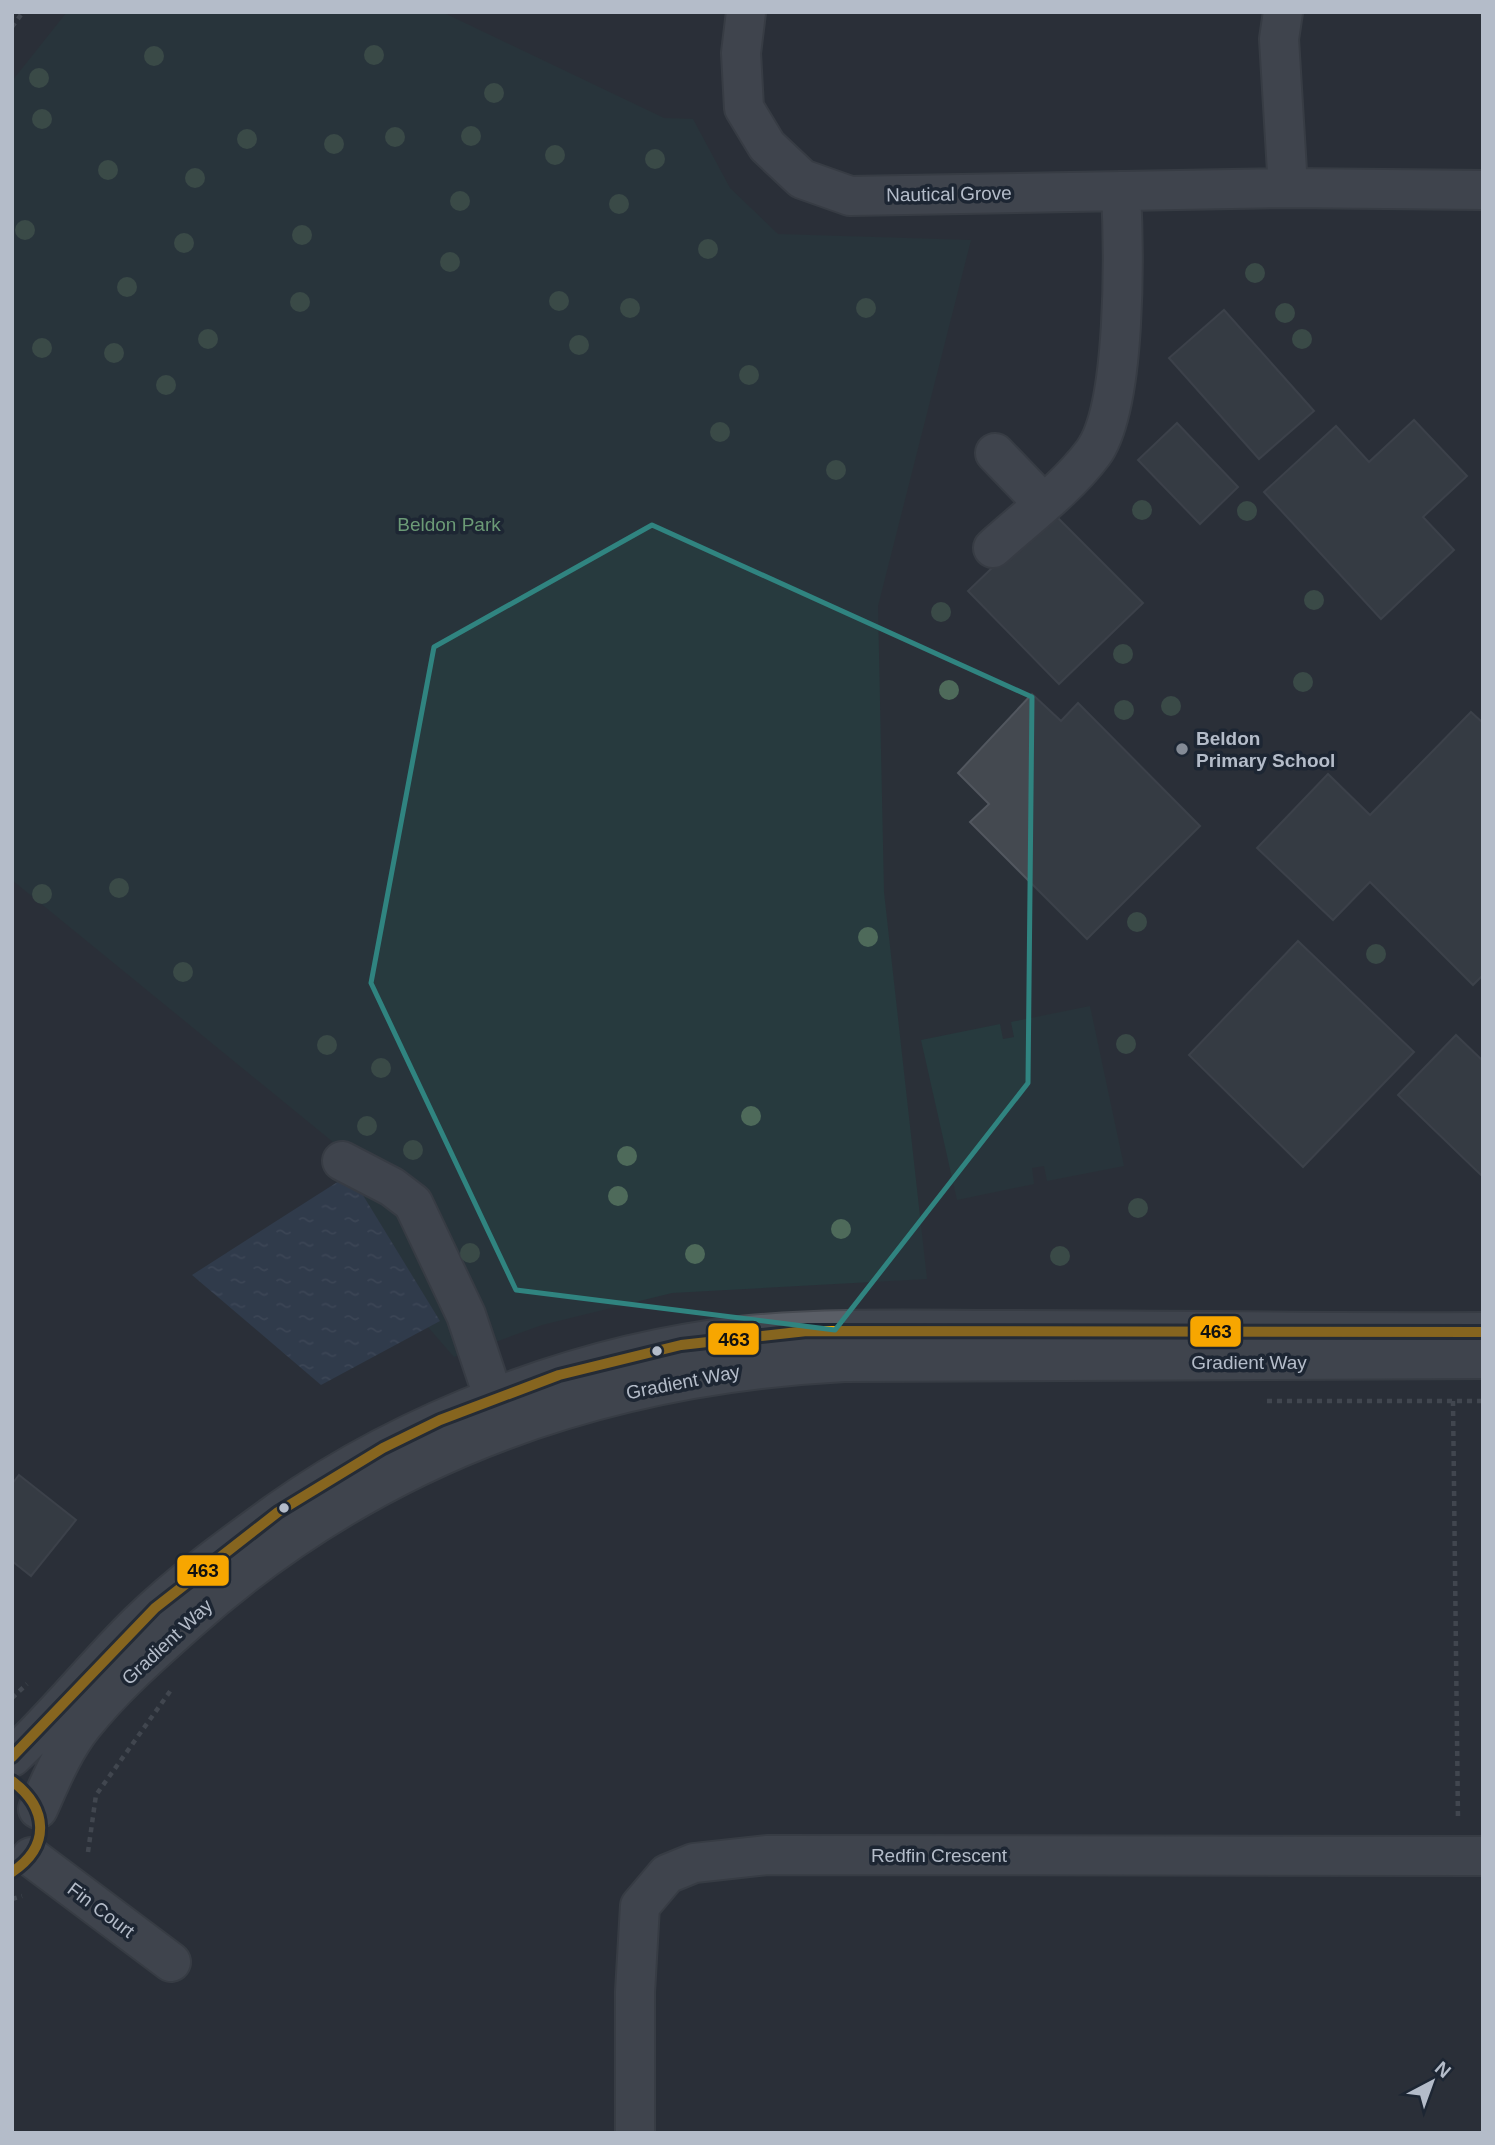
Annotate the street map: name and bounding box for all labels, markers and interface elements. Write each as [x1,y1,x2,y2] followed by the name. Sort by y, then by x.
[886,182,1012,206] street label: Nautical Grove
[397,514,501,535] park label: Beldon Park
[1196,728,1335,771] place label: Beldon Primary School
[1174,741,1190,757] marker: Beldon Primary School
[1189,1315,1242,1348] line badge: 463
[1200,1321,1232,1342] text: 463
[707,1322,760,1356] line badge: 463
[718,1329,750,1350] text: 463
[650,1344,664,1358] unlabelled marker
[1191,1352,1307,1373] street label: Gradient Way
[624,1361,742,1403] street label: Gradient Way
[277,1501,291,1515] unlabelled marker
[176,1554,230,1587] line badge: 463
[187,1560,219,1581] text: 463
[118,1595,217,1689] street label: Gradient Way
[871,1845,1008,1866] street label: Redfin Crescent
[63,1878,139,1942] street label: Fin Court
[1397,2047,1467,2117] north arrow
[1431,2057,1455,2082] text: N

